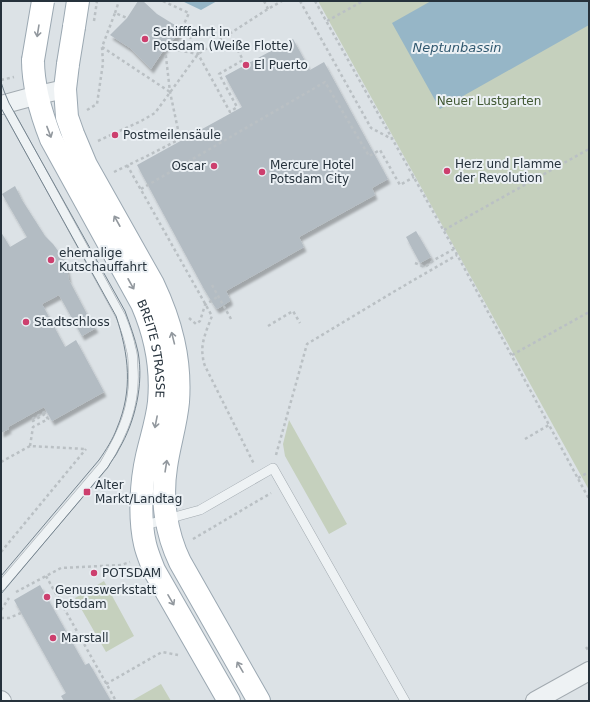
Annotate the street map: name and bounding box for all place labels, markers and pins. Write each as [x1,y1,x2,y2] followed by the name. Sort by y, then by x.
[153,25,293,53] place label: Schifffahrt in Potsdam (Weiße Flotte)
[140,34,150,44] marker: Schifffahrt in Potsdam (Weiße Flotte)
[254,58,308,72] place label: El Puerto
[241,60,251,70] marker: El Puerto
[123,128,221,142] place label: Postmeilensäule
[110,130,120,140] marker: Postmeilensäule
[455,157,561,185] place label: Herz und Flamme der Revolution
[270,158,354,186] place label: Mercure Hotel Potsdam City
[171,159,206,173] place label: Oscar
[209,161,219,171] marker: Oscar
[442,166,452,176] marker: Herz und Flamme der Revolution
[257,167,267,177] marker: Mercure Hotel Potsdam City
[59,246,147,274] place label: ehemalige Kutschauffahrt
[46,255,56,265] marker: ehemalige Kutschauffahrt
[34,315,110,329] place label: Stadtschloss
[21,317,31,327] marker: Stadtschloss
[95,478,182,506] place label: Alter Markt/Landtag
[82,487,92,497] marker: Alter Markt/Landtag
[102,566,161,580] place label: POTSDAM
[89,568,99,578] marker: POTSDAM
[55,583,156,611] place label: Genusswerkstatt Potsdam
[42,592,52,602] marker: Genusswerkstatt Potsdam
[61,631,109,645] place label: Marstall
[48,633,58,643] marker: Marstall

